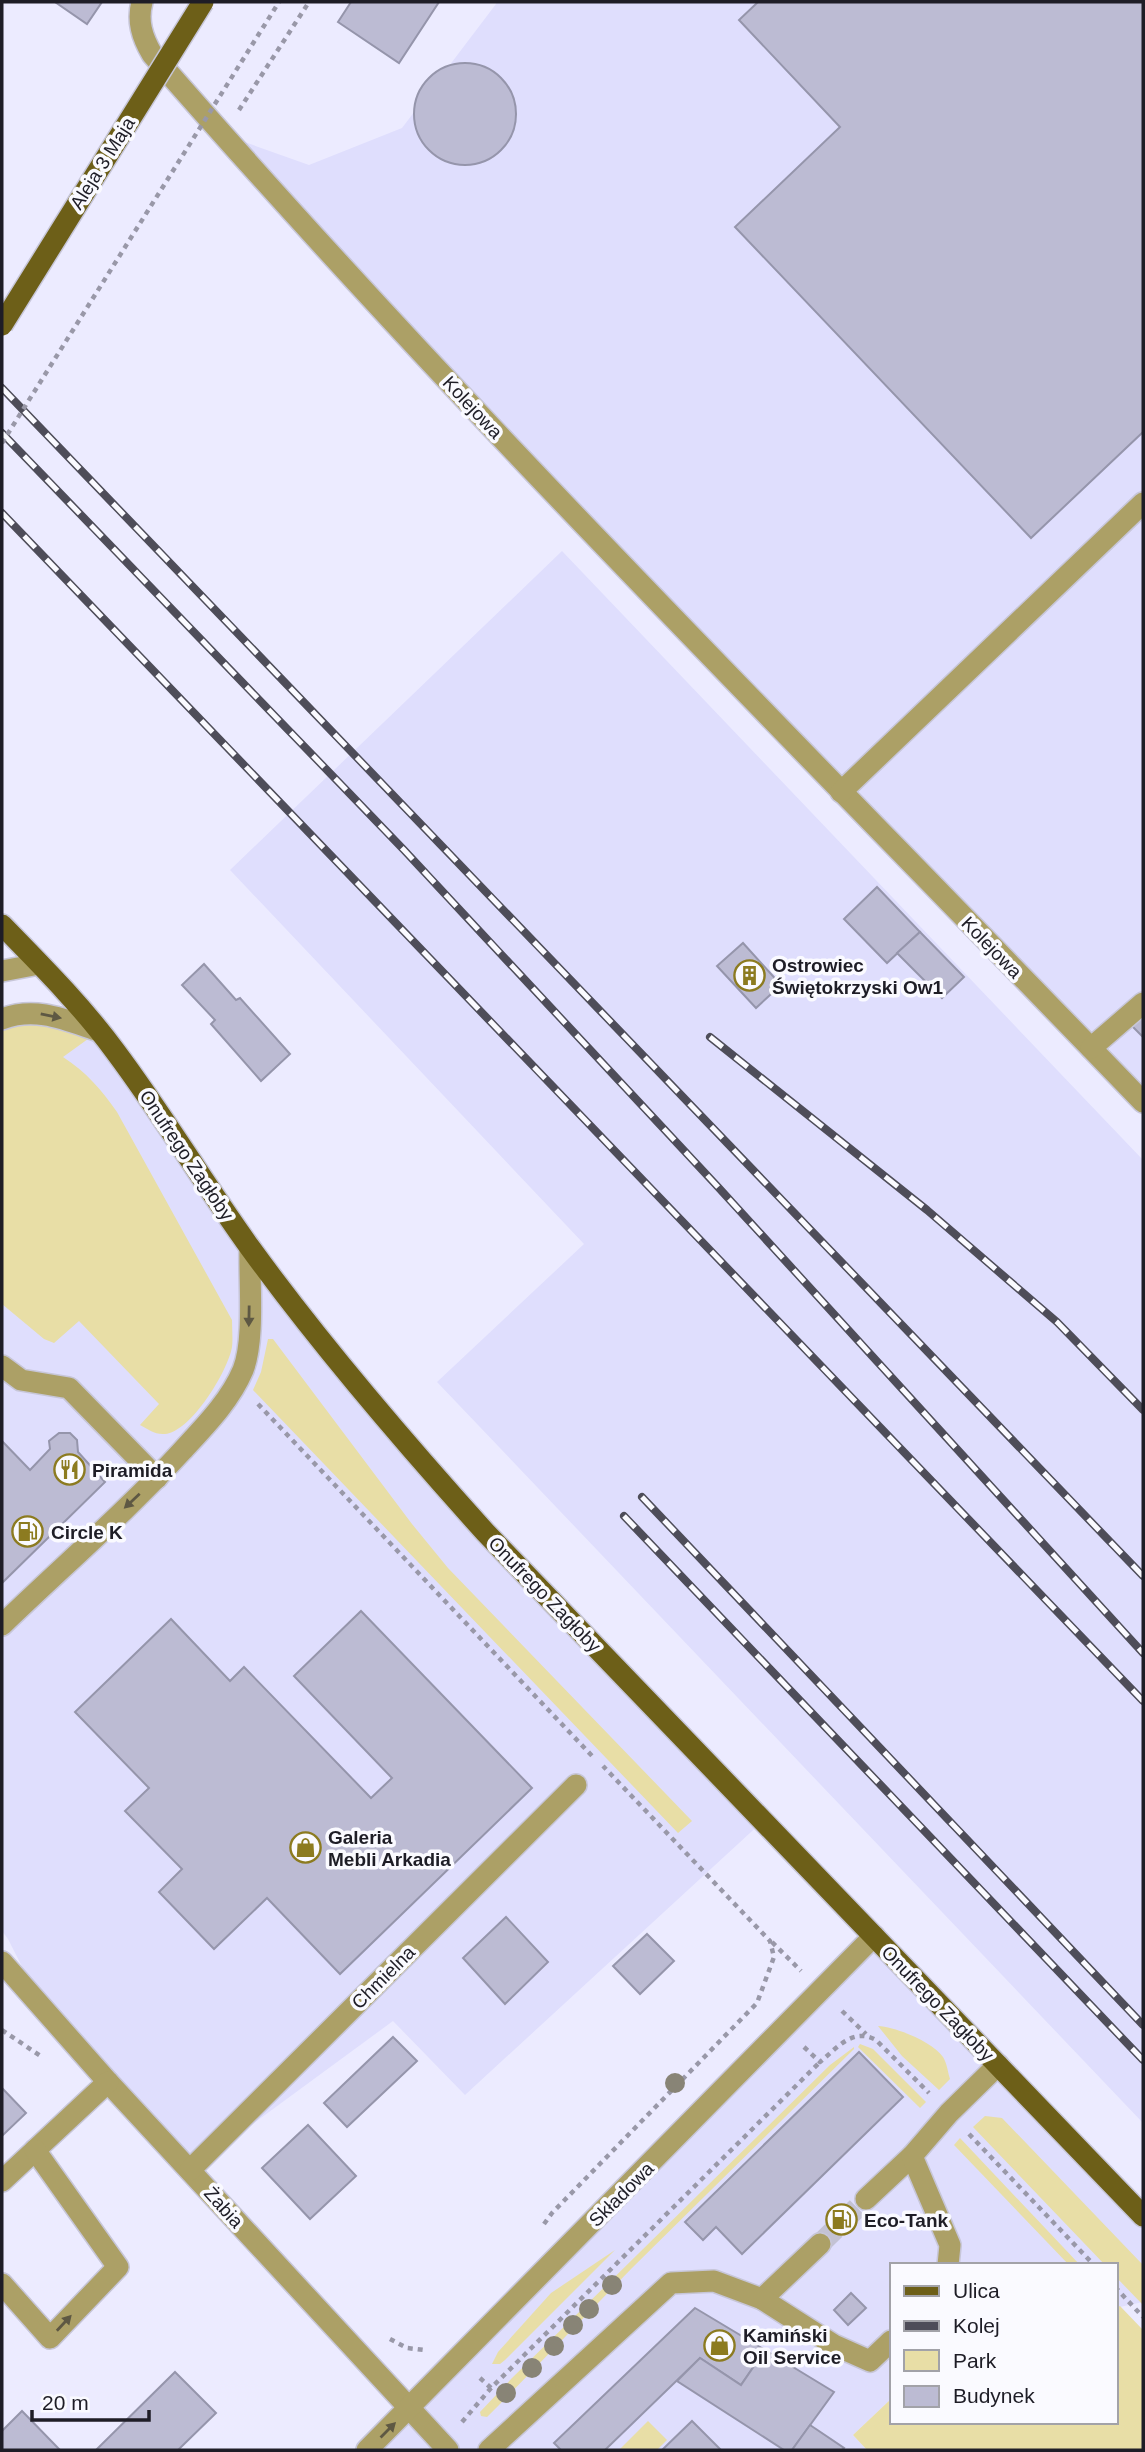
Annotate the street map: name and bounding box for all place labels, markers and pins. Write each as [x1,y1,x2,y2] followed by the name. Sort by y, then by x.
[772,955,944,998] place label: Ostrowiec Świętokrzyski Ow1
[732,959,766,993] building icon: Ostrowiec Świętokrzyski Ow1
[52,1453,86,1487] restaurant icon: Piramida
[92,1460,173,1481] place label: Piramida
[11,1515,45,1549] fuel station icon: Circle K
[51,1522,123,1543] place label: Circle K
[328,1827,451,1870] place label: Galeria Mebli Arkadia
[288,1831,322,1865] shop icon: Galeria Mebli Arkadia
[824,2203,858,2237] fuel station icon: Eco-Tank
[864,2210,949,2231] place label: Eco-Tank
[743,2325,841,2368] place label: Kamiński Oil Service
[703,2329,737,2363] shop icon: Kamiński Oil Service

